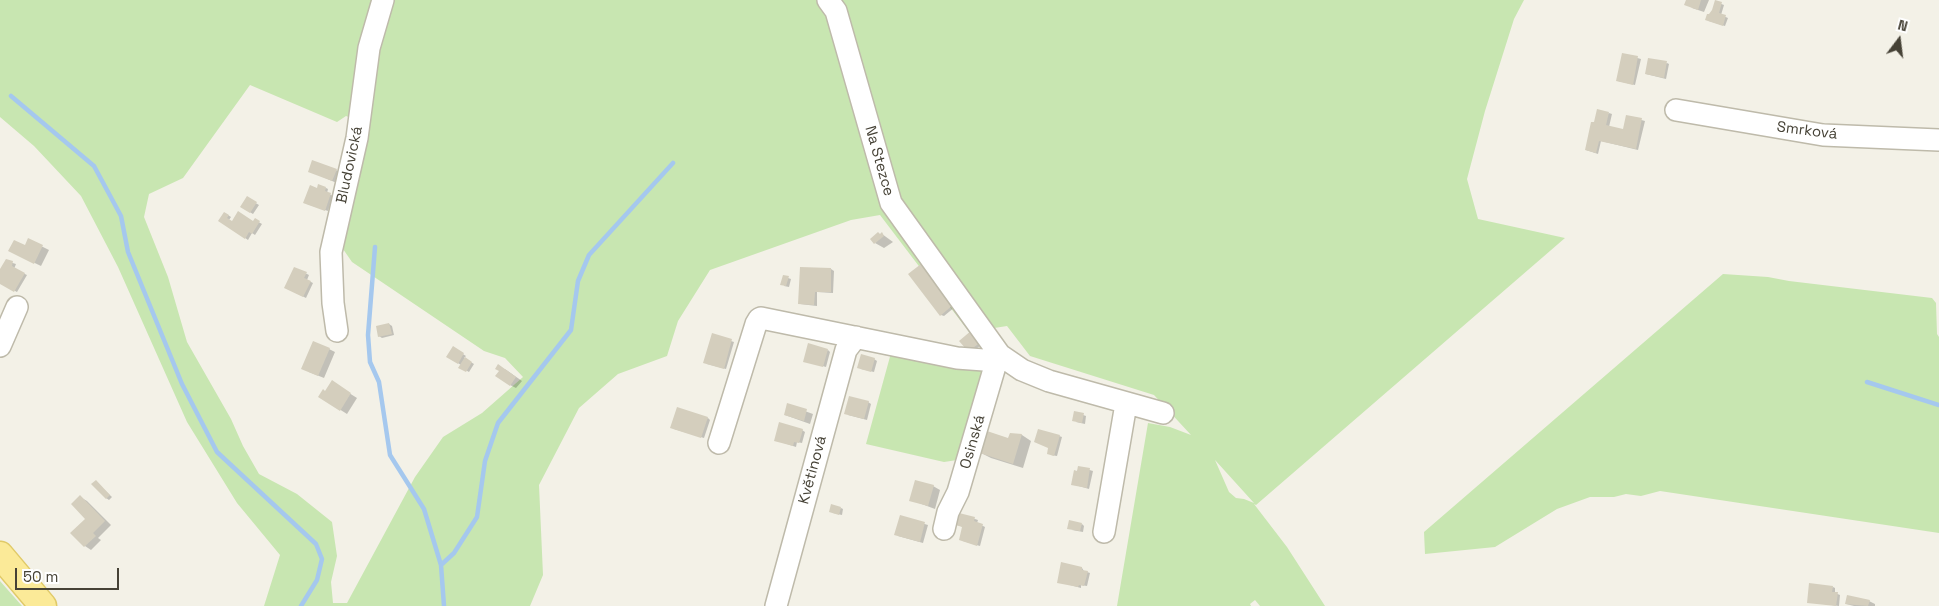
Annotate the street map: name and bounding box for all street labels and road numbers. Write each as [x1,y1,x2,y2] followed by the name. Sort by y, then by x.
[1776,118,1838,144] street label: Smrková
[860,124,898,198] street label: Na Stezce
[333,125,367,205] street label: Bludovická
[957,413,989,471] street label: Osinská
[795,434,831,506] street label: Květinová

